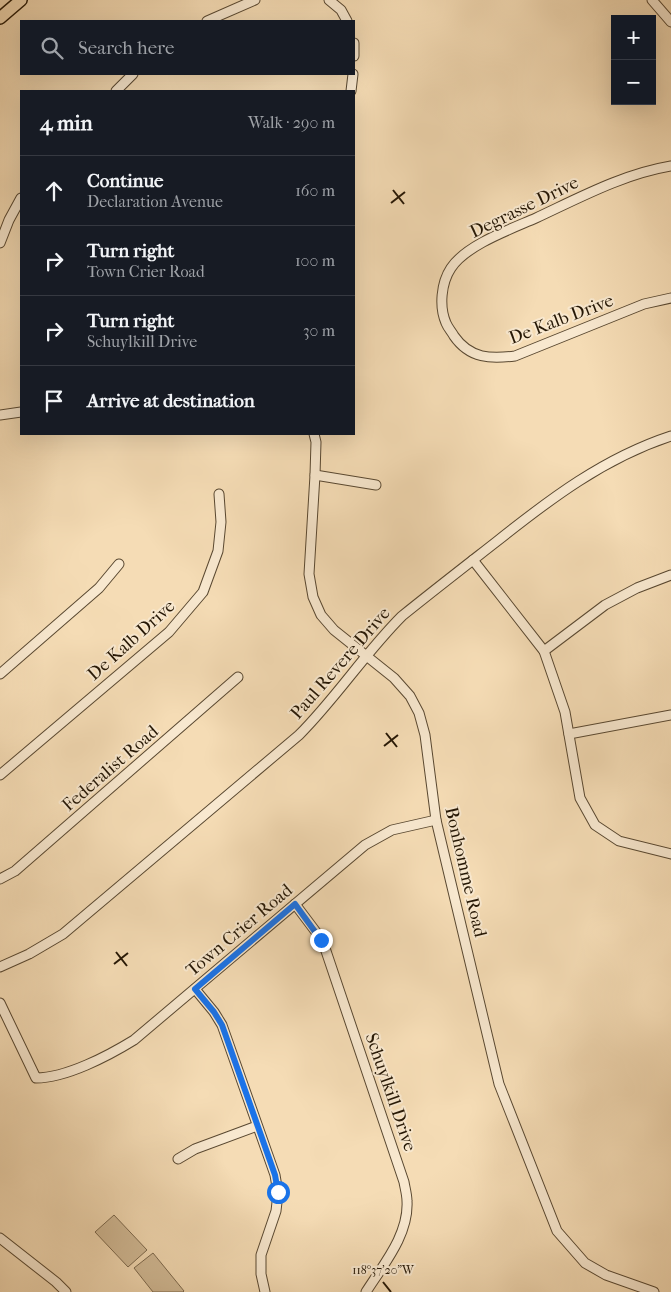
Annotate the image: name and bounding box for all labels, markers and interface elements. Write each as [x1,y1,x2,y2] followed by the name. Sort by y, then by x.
[611,15,656,105] map controls
[611,15,656,60] button: +
[20,20,355,75] search box
[38,34,66,62] icon: search
[78,37,174,59] text: Search here
[611,60,656,105] button: −
[40,111,93,135] text: 4 min
[248,113,335,132] text: Walk · 290 m
[87,170,163,192] text: Continue
[466,172,582,243] street label: Degrasse Drive
[40,177,68,205] icon: ahead
[295,181,335,200] text: 160 m
[87,192,223,211] text: Declaration Avenue
[87,240,174,262] text: Turn right
[40,247,68,275] icon: right
[295,251,335,270] text: 100 m
[87,262,205,281] text: Town Crier Road
[506,290,616,349] street label: De Kalb Drive
[87,310,174,332] text: Turn right
[40,317,68,345] icon: right
[303,321,335,340] text: 30 m
[87,332,197,351] text: Schuylkill Drive
[40,387,68,415] icon: arrive
[87,390,255,412] text: Arrive at destination
[83,596,179,685] street label: De Kalb Drive
[286,603,395,724] street label: Paul Revere Drive
[58,721,163,816] street label: Federalist Road
[440,805,491,939] street label: Bonhomme Road
[182,880,297,981] street label: Town Crier Road
[310,929,333,952] route end
[360,1030,421,1154] street label: Schuylkill Drive
[267,1181,290,1204] route start
[352,1263,415,1277] text: 118°37'20"W

